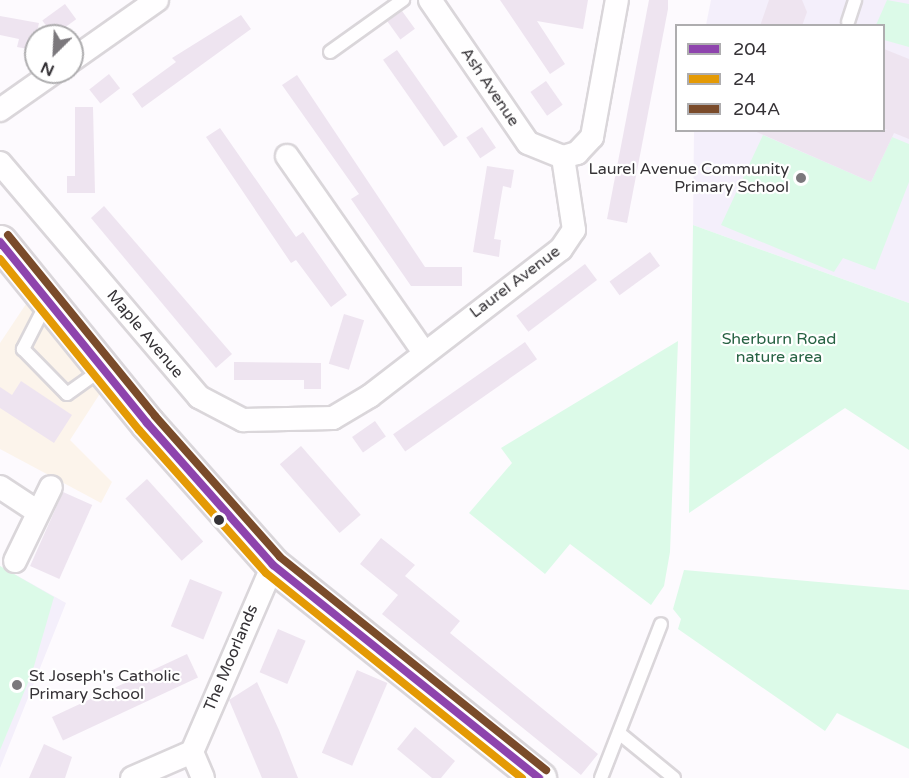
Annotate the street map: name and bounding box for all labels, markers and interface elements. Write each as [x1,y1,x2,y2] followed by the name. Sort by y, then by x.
[24,24,84,84] north arrow
[675,24,885,132] legend
[733,38,767,60] text: 204
[457,44,523,130] street label: Ash Avenue
[38,57,57,80] text: N
[733,68,756,90] text: 24
[733,98,780,120] text: 204A
[589,159,789,197] place label: Laurel Avenue Community Primary School
[794,171,808,185] marker: Laurel Avenue Community Primary School
[466,242,564,322] street label: Laurel Avenue
[103,286,187,382] street label: Maple Avenue
[722,329,836,367] park label: Sherburn Road nature area
[213,514,225,526] unlabelled marker
[200,602,262,714] street label: The Moorlands
[29,666,180,704] place label: St Joseph's Catholic Primary School
[10,678,24,692] marker: St Joseph's Catholic Primary School

